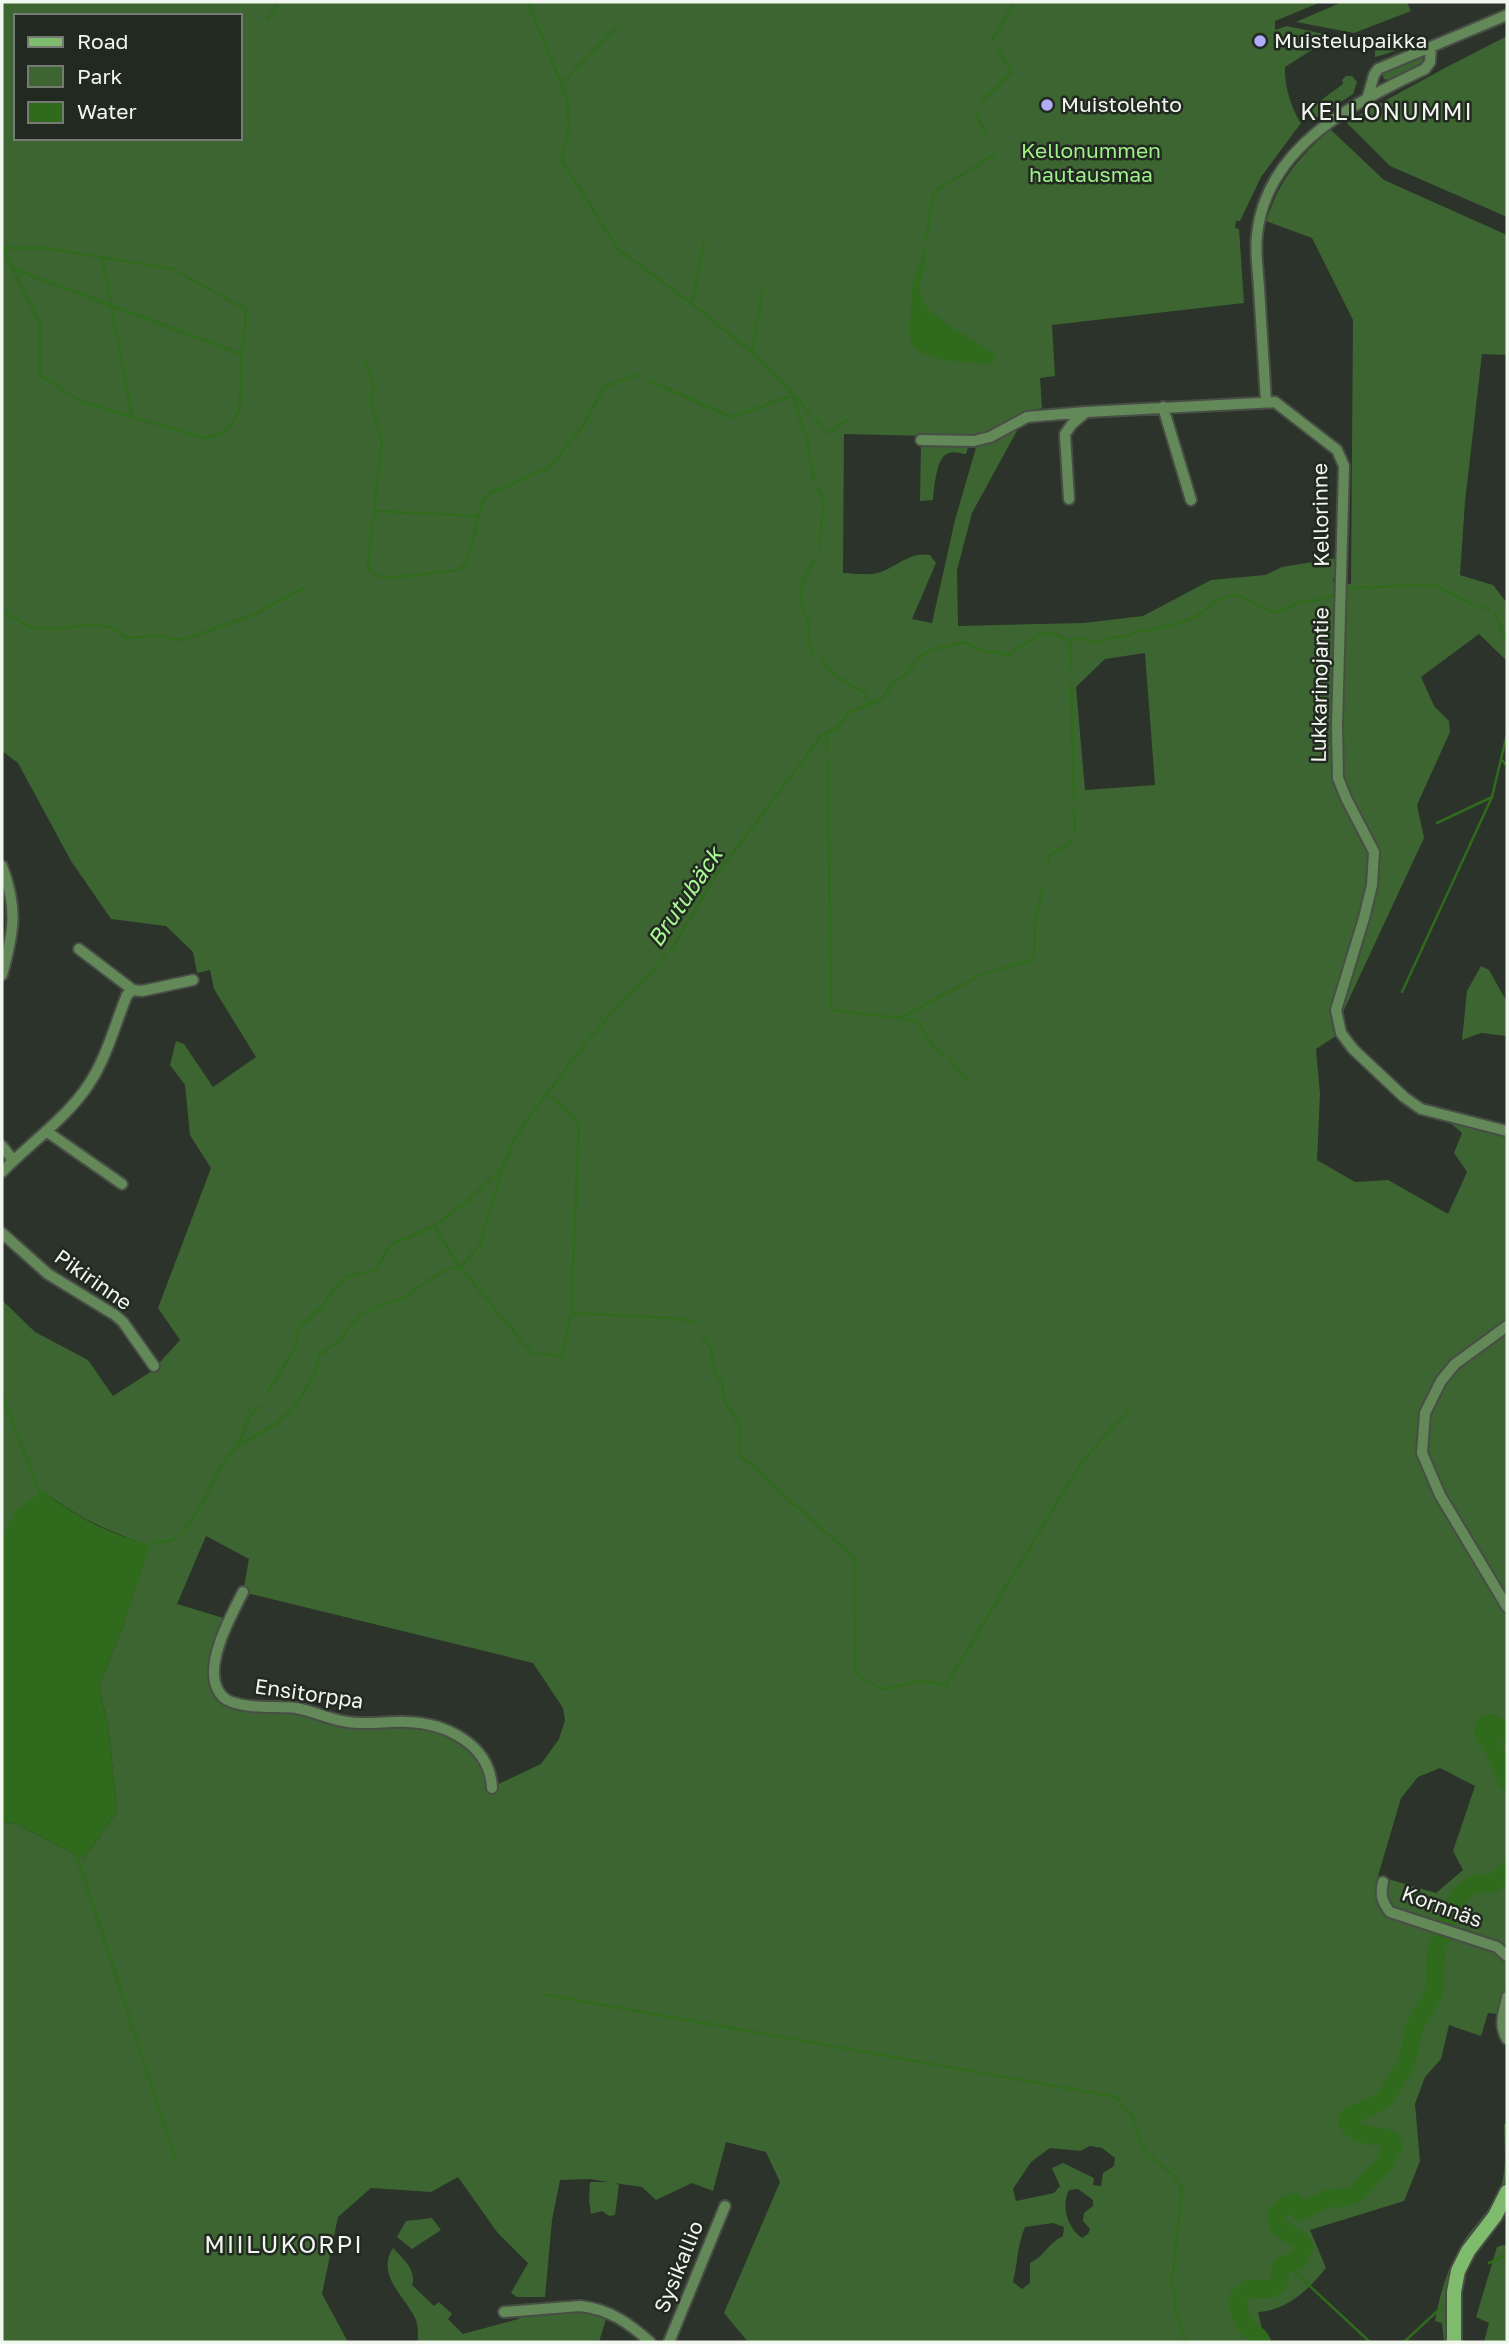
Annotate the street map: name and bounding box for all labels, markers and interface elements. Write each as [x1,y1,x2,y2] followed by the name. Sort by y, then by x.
[14,14,242,140] legend
[1274,27,1427,53] place label: Muistelupaikka
[77,28,128,54] text: Road
[1252,33,1268,49] marker: Muistelupaikka
[77,63,123,89] text: Park
[1061,91,1182,117] place label: Muistolehto
[1039,97,1055,113] marker: Muistolehto
[1300,97,1474,125] district label: KELLONUMMI
[77,98,137,124] text: Water
[1021,137,1161,187] park label: Kellonummen hautausmaa
[1306,463,1334,567] street label: Kellorinne
[1305,607,1333,763] street label: Lukkarinojantie
[641,840,729,952] water label: Brutubäck
[50,1243,137,1315] street label: Pikirinne
[253,1673,365,1713] street label: Ensitorppa
[1399,1880,1486,1933] street label: Kornnäs
[648,2217,708,2316] street label: Sysikallio
[204,2229,364,2258] district label: MIILUKORPI

